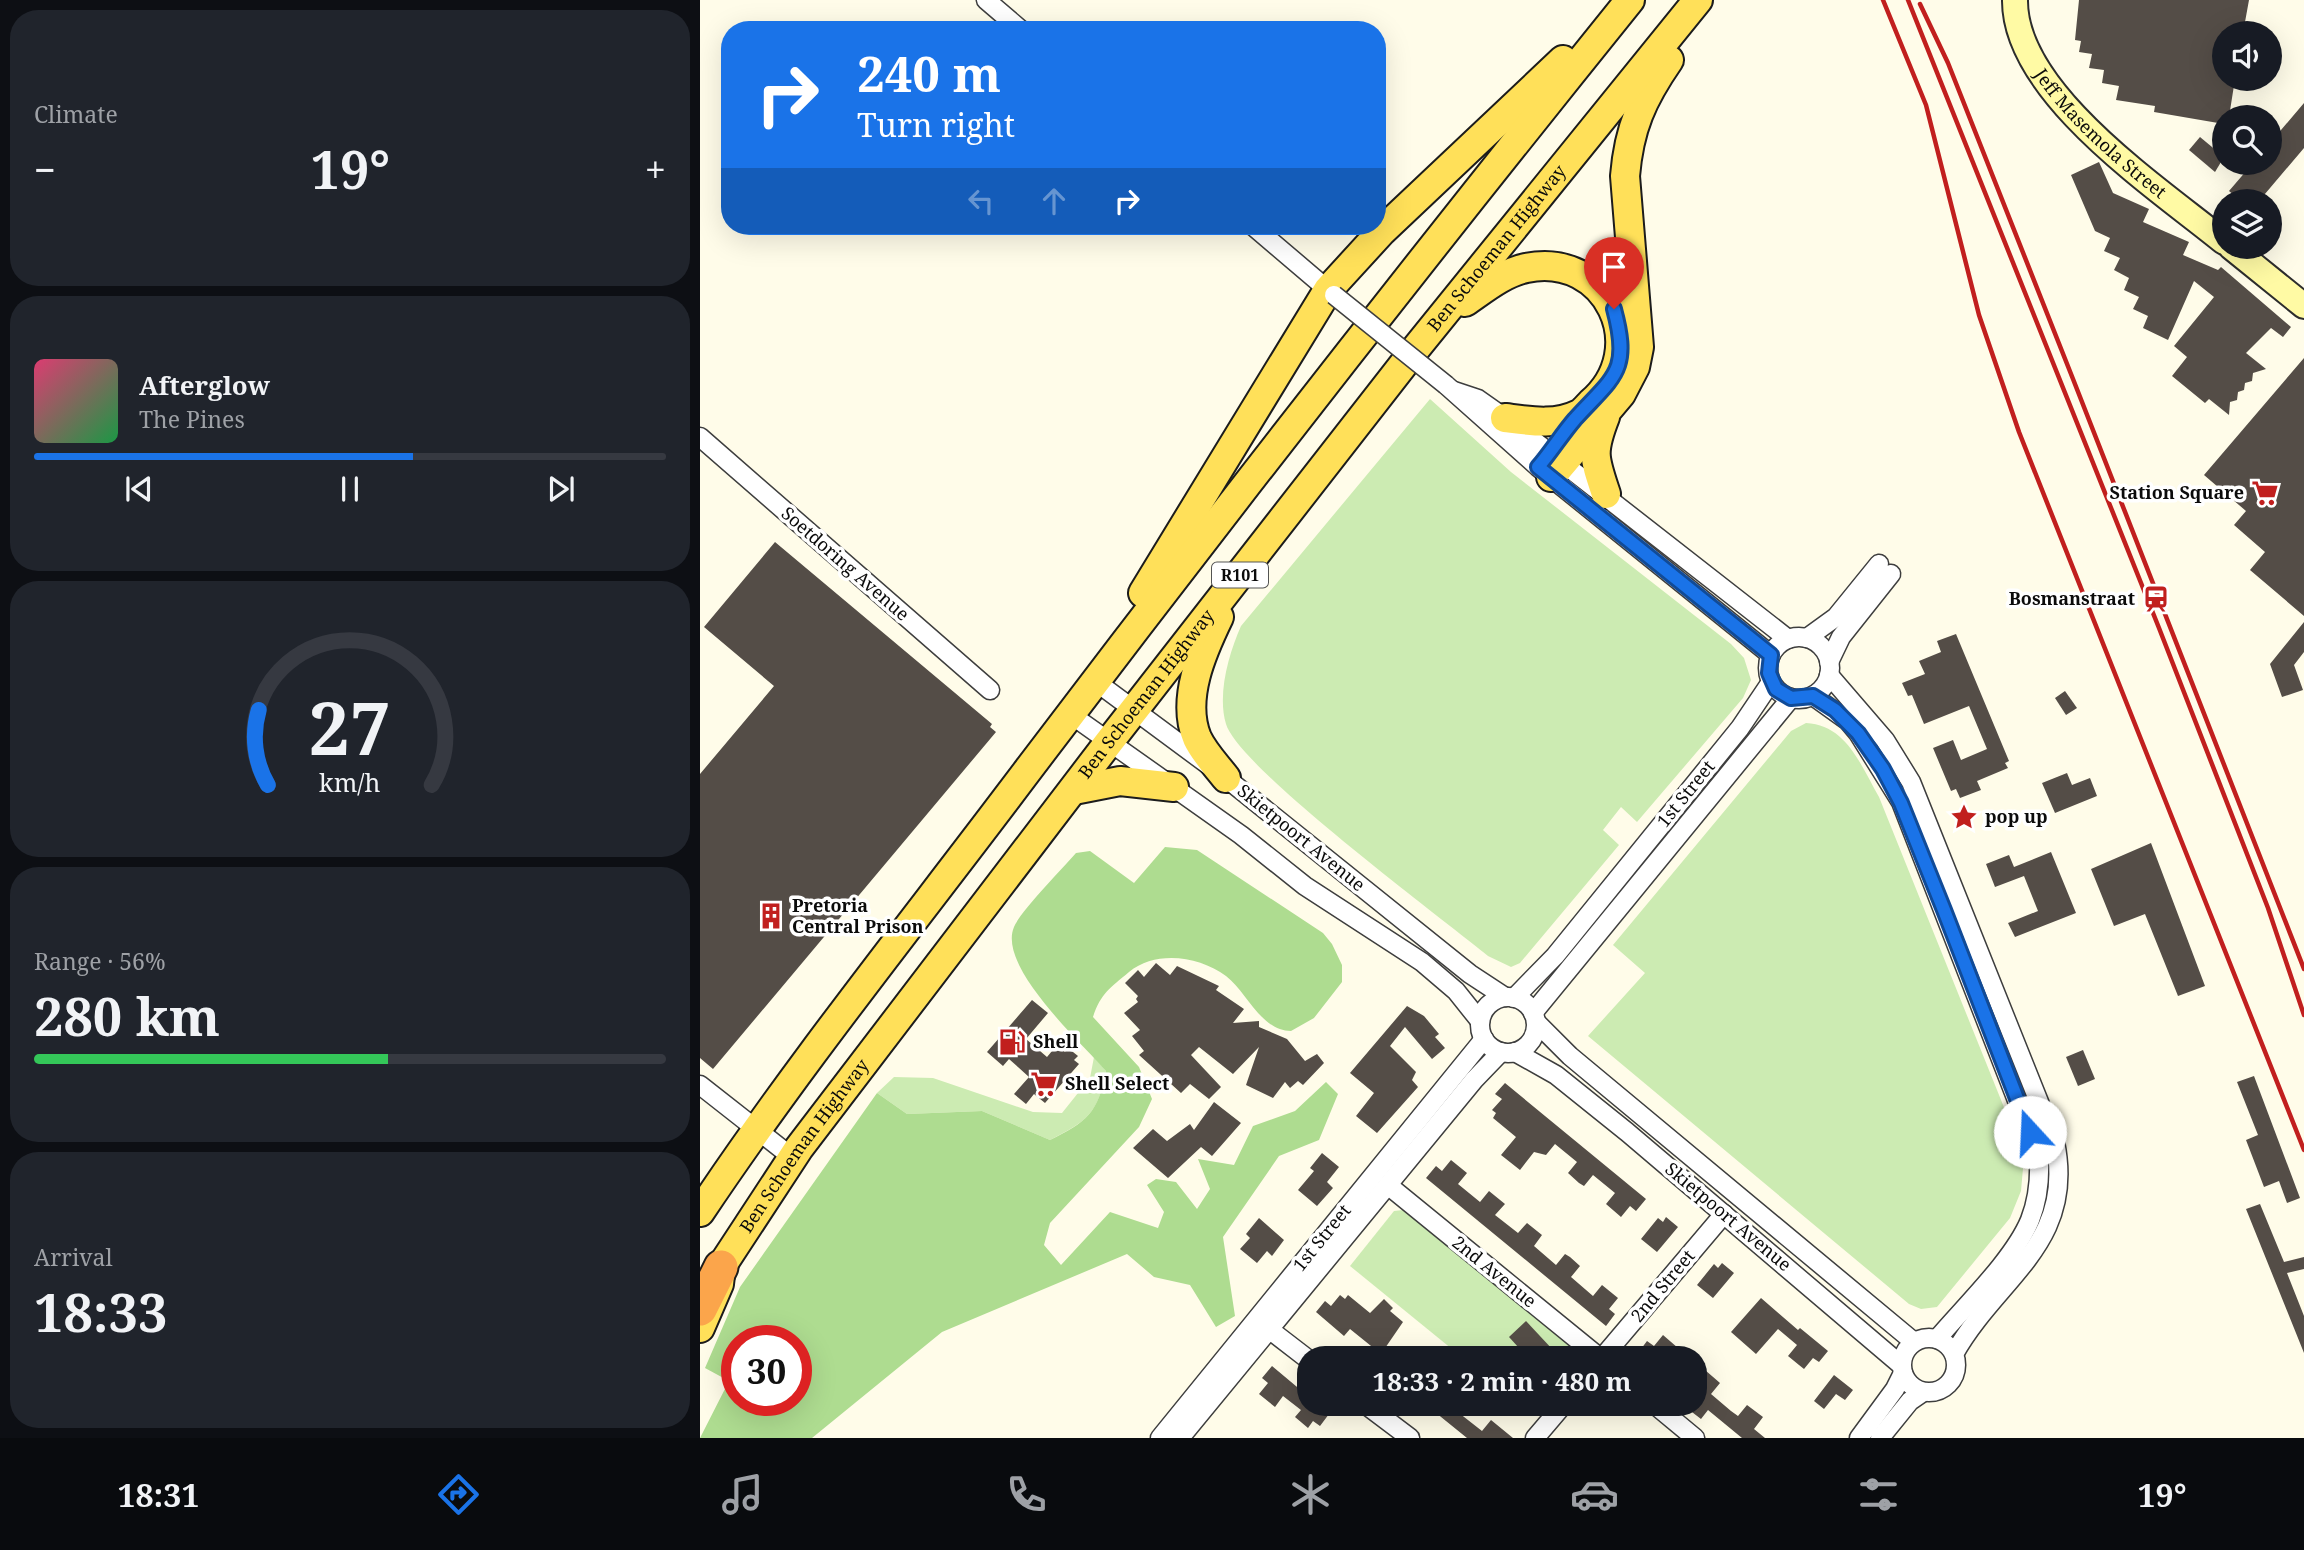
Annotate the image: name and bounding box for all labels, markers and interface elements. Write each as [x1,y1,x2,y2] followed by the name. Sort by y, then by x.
[2212,21,2282,259] map controls
[2212,21,2282,91] button: sound
[857,40,1001,106] text: 240 m
[742,49,833,140] icon: right
[2029,63,2172,203] street label: Jeff Masemola Street
[34,98,118,130] text: Climate
[857,103,1015,146] text: Turn right
[2212,105,2282,175] button: search
[311,133,390,204] text: 19°
[34,143,56,195] text: −
[645,143,666,195] text: +
[1421,159,1571,336] street label: Ben Schoeman Highway
[962,182,1000,220] icon: left
[1035,182,1073,220] icon: ahead
[1108,182,1146,220] icon: right
[2212,189,2282,259] button: layers
[1584,237,1644,309] pin
[1595,248,1633,286] icon: arrive
[139,367,270,403] text: Afterglow
[139,403,245,435] text: The Pines
[120,470,158,508] icon: previous
[331,470,369,508] icon: pause
[542,470,580,508] icon: next
[2250,478,2280,508] supermarket icon: Station Square
[2110,480,2244,504] place label: Station Square
[777,501,915,625] street label: Soetdoring Avenue
[1212,562,1268,588] road number: R101
[2141,584,2171,614] station icon: Bosmanstraat
[2009,586,2135,610] place label: Bosmanstraat
[1072,603,1220,783] street label: Ben Schoeman Highway
[309,677,391,776] text: 27
[1651,755,1720,832] street label: 1st Street
[319,765,381,799] text: km/h
[1233,778,1370,896] street label: Skietpoort Avenue
[1949,802,1979,832] place icon: pop up
[1985,804,2048,828] place label: pop up
[792,893,923,938] place label: Pretoria Central Prison
[756,901,786,931] building icon: Pretoria Central Prison
[34,945,166,977] text: Range · 56%
[34,980,220,1051] text: 280 km
[997,1027,1027,1057] fuel station icon: Shell
[1033,1029,1079,1053] place label: Shell
[734,1053,874,1237] street label: Ben Schoeman Highway
[1029,1069,1059,1099] supermarket icon: Shell Select
[1065,1071,1169,1095] place label: Shell Select
[1993,1095,2067,1169] position arrow
[1661,1156,1797,1276] street label: Skietpoort Avenue
[1287,1199,1356,1276] street label: 1st Street
[1448,1230,1542,1313] street label: 2nd Avenue
[34,1241,113,1273] text: Arrival
[1625,1244,1700,1327] street label: 2nd Street
[34,1276,167,1347] text: 18:33
[721,1325,812,1416] speed limit sign: 30
[1372,1363,1632,1399] text: 18:33 · 2 min · 480 m
[434,1470,483,1519] icon: directions
[718,1470,767,1519] icon: music
[1002,1470,1051,1519] icon: phone
[1286,1470,1335,1519] icon: climate
[1570,1470,1619,1519] icon: car
[1854,1470,1903,1519] icon: filters
[117,1473,199,1516] text: 18:31
[2138,1473,2186,1516] text: 19°

